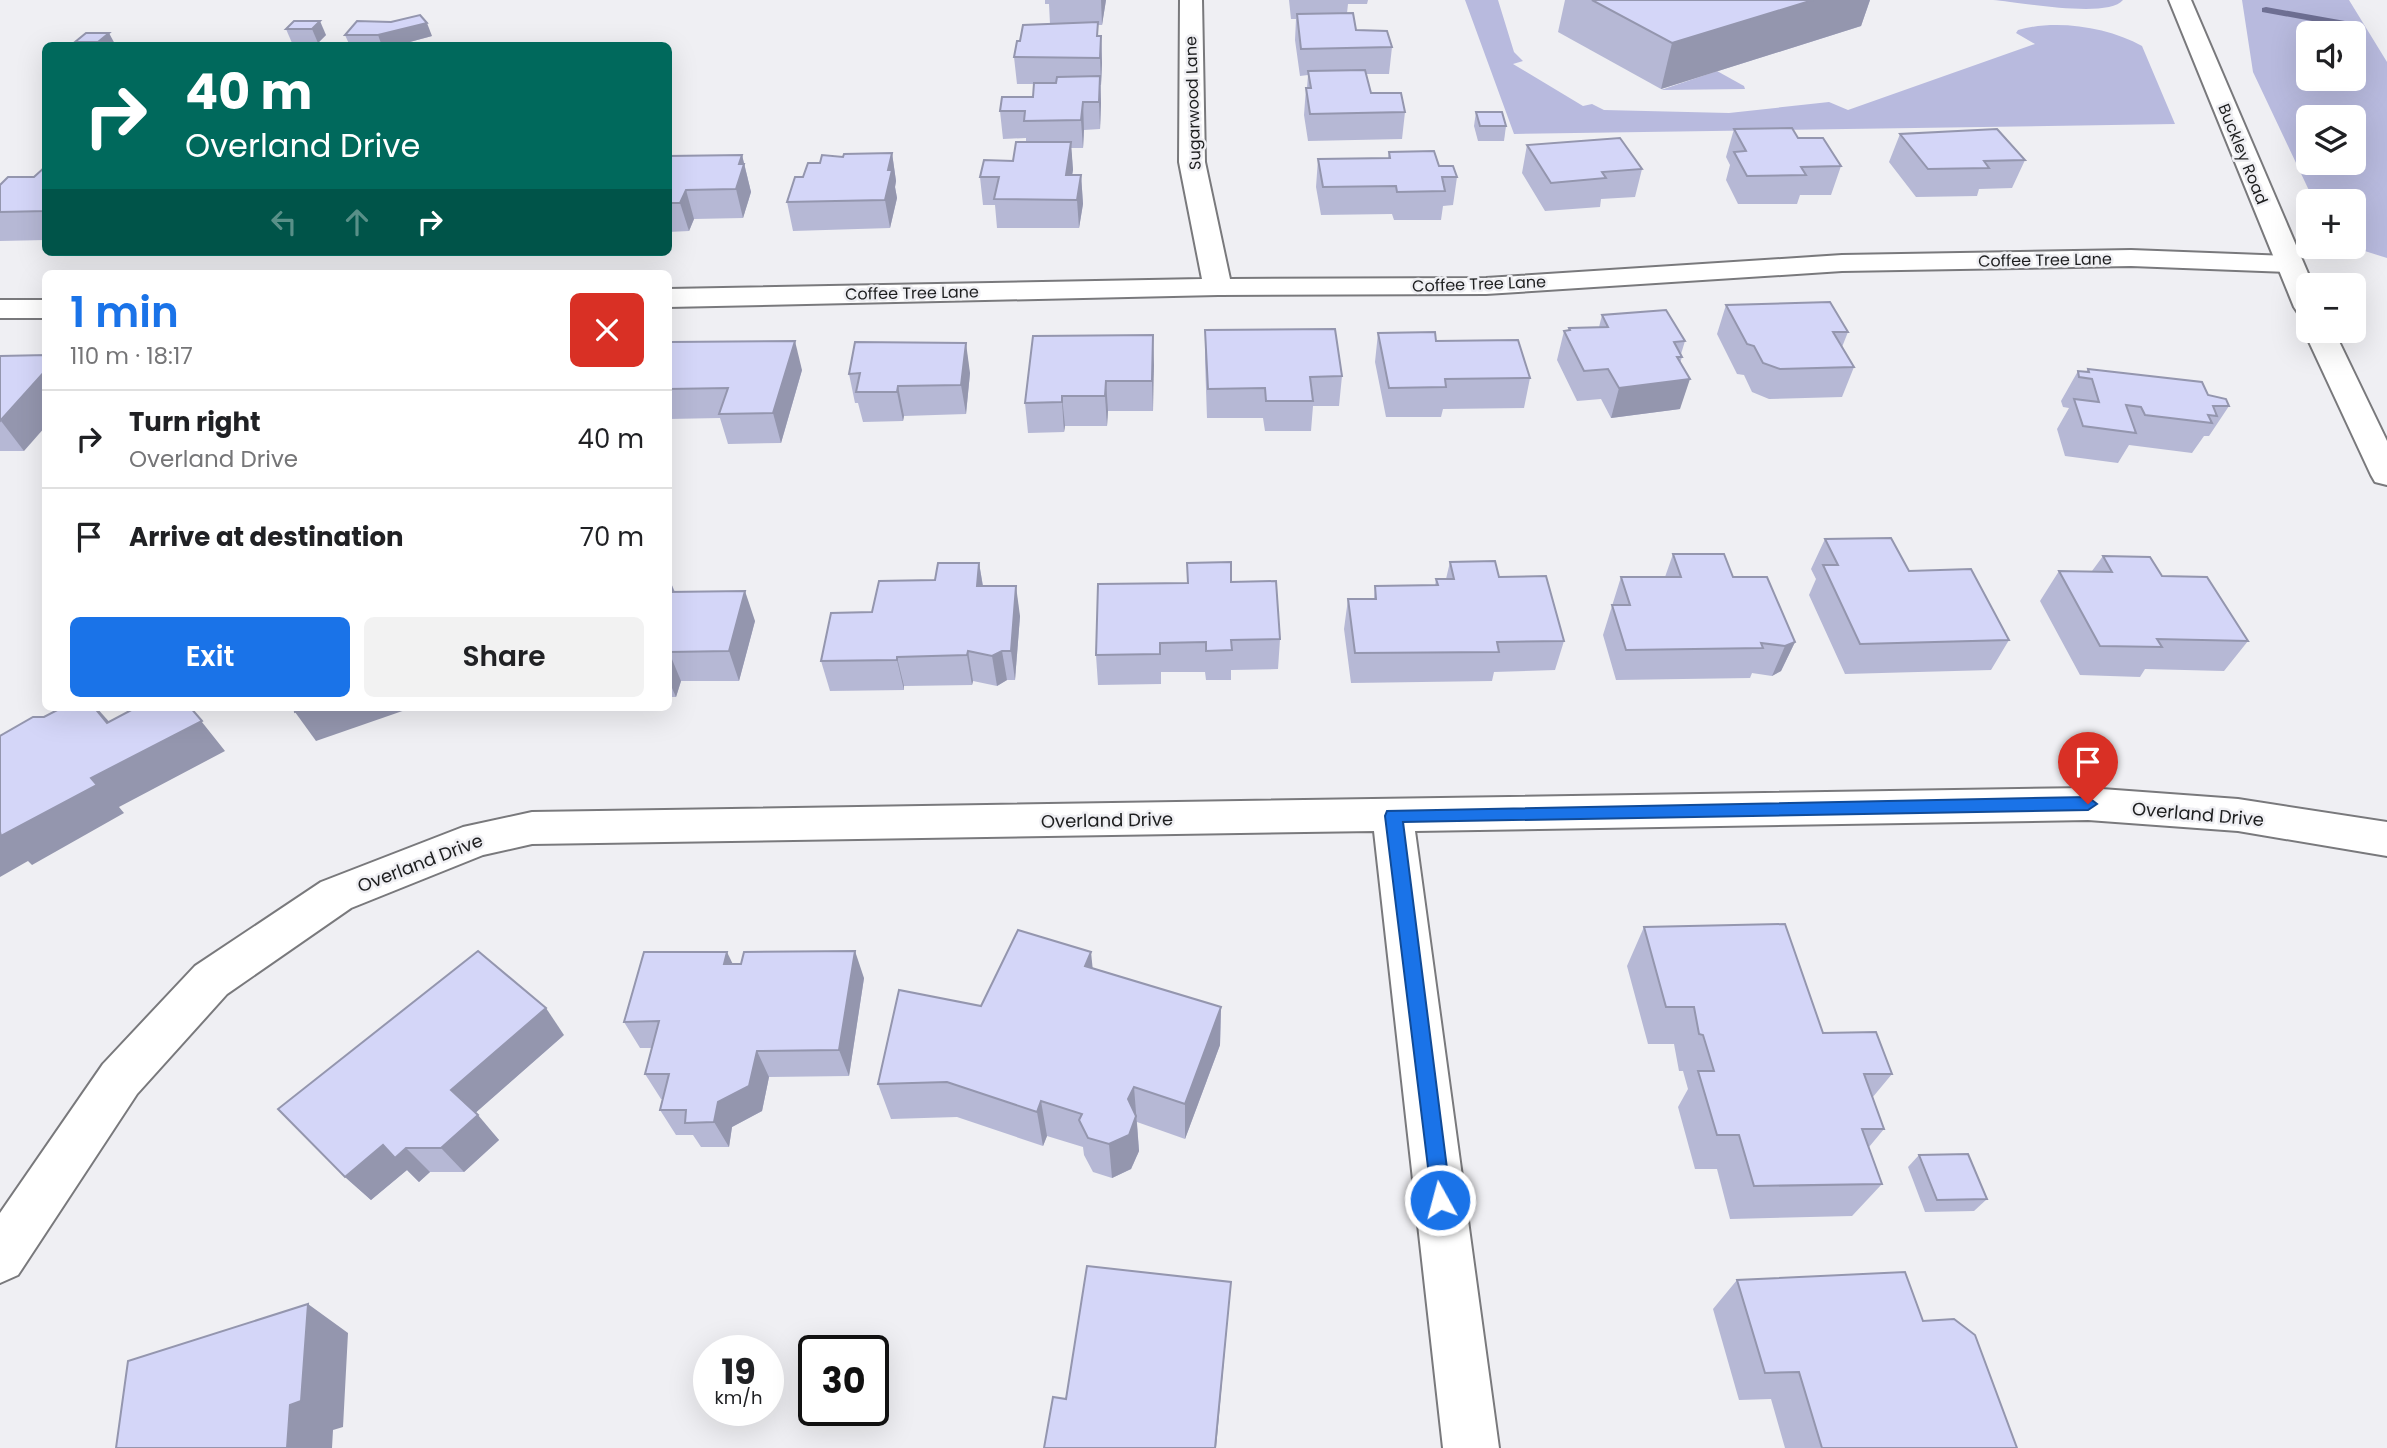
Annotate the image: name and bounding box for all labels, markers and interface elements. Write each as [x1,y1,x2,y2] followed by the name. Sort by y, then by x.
[2296,21,2366,343] map controls
[2296,21,2366,91] button: sound
[1179,36,1207,170] street label: Sugarwood Lane
[185,58,312,126] text: 40 m
[70,70,161,161] icon: right
[2212,100,2274,208] street label: Buckley Road
[2296,105,2366,175] button: layers
[185,123,420,168] text: Overland Drive
[2296,189,2366,259] button: +
[265,203,303,241] icon: left
[338,203,376,241] icon: ahead
[411,203,449,241] icon: right
[1978,247,2112,273] street label: Coffee Tree Lane
[1412,270,1546,298] street label: Coffee Tree Lane
[2296,273,2366,343] button: −
[845,280,979,306] street label: Coffee Tree Lane
[70,283,179,342] text: 1 min
[570,293,644,367] button: close
[70,340,193,372] text: 110 m · 18:17
[129,404,261,440] text: Turn right
[70,420,108,458] icon: right
[578,421,644,457] text: 40 m
[129,443,298,475] text: Overland Drive
[70,518,108,556] icon: arrive
[129,519,404,555] text: Arrive at destination
[580,519,644,555] text: 70 m
[70,617,350,697] button: Exit
[364,617,644,697] button: Share
[2058,732,2118,804] pin
[2069,743,2107,781] icon: arrive
[2131,796,2265,832] street label: Overland Drive
[1041,806,1173,834] street label: Overland Drive
[354,828,486,898] street label: Overland Drive
[1403,1163,1477,1237] position arrow
[798,1335,889,1426] speed limit sign: 30
[721,1347,756,1396] text: 19
[715,1385,762,1410] text: km/h

